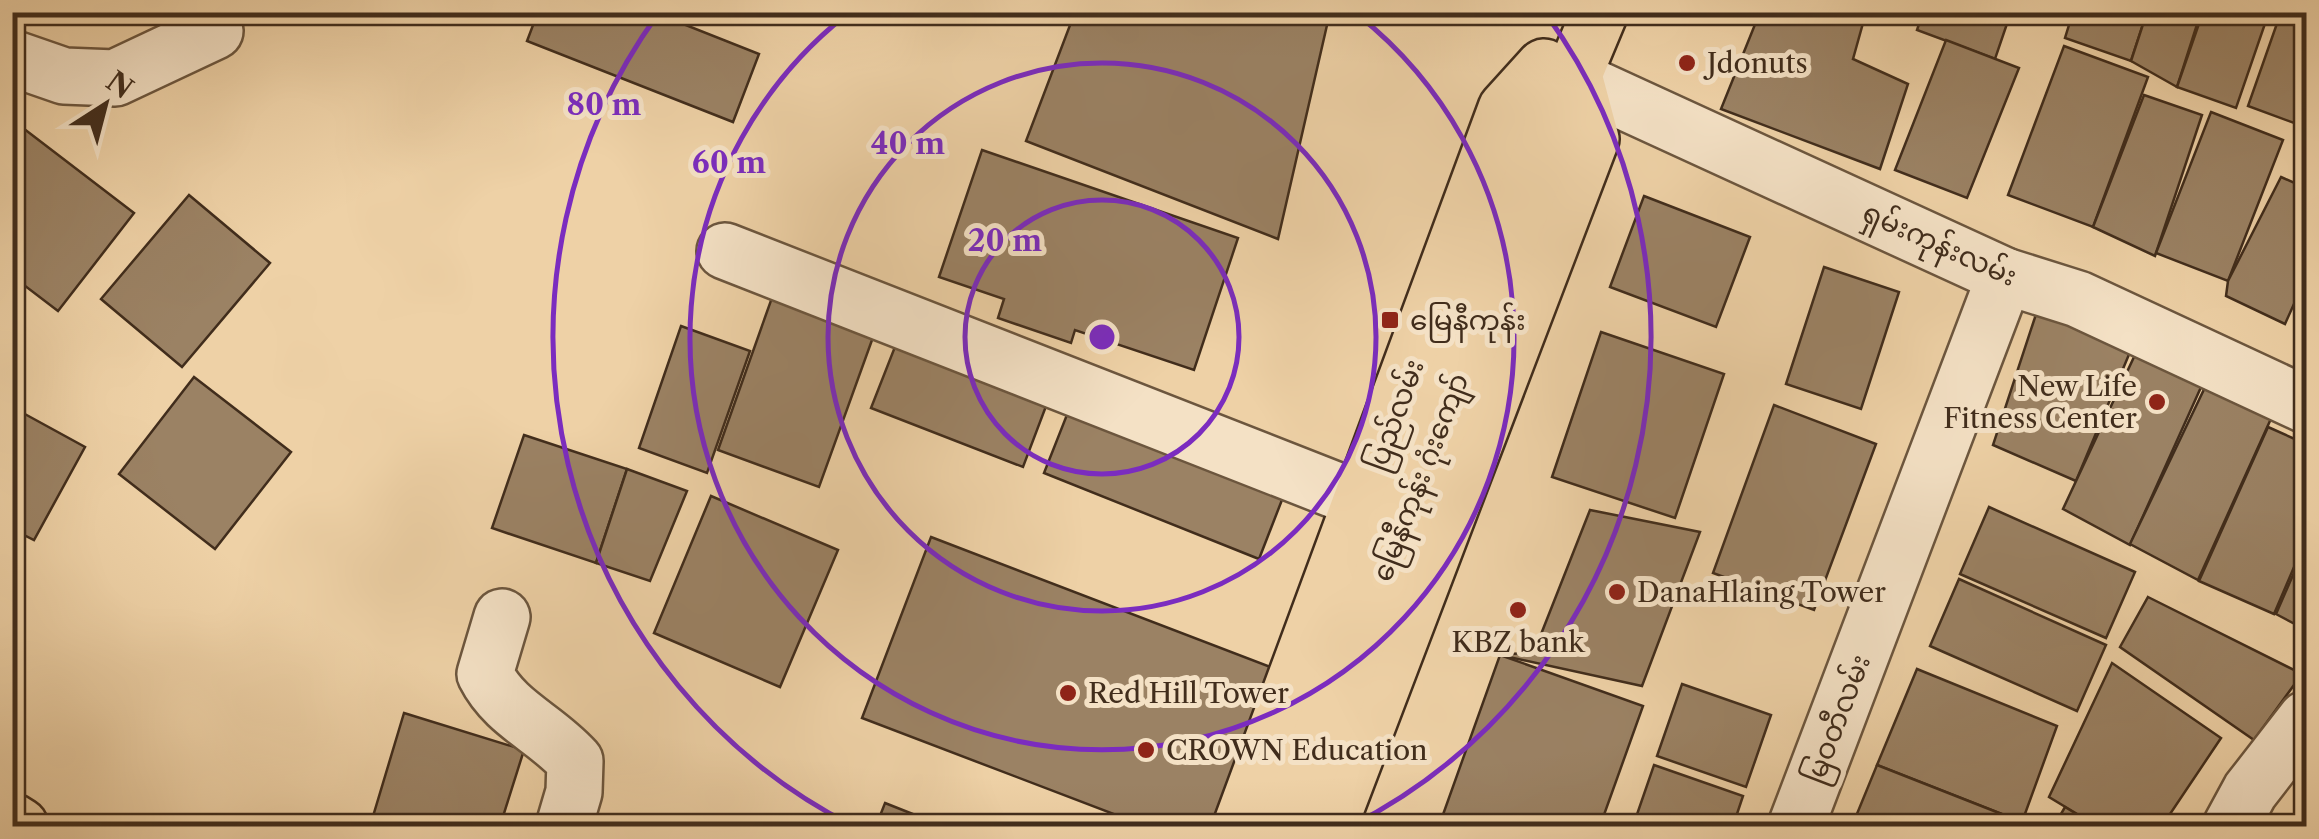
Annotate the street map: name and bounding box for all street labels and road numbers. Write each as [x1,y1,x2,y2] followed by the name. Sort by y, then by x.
[1855,194,2023,299] street label: ရှမ်းကုန်းလမ်း
[1358,354,1437,478] street label: ပြည်လမ်း
[1364,368,1481,588] street label: မြေနီကုန်း ဂုံးကျော်
[1796,649,1883,791] street label: မြဝတီလမ်း

